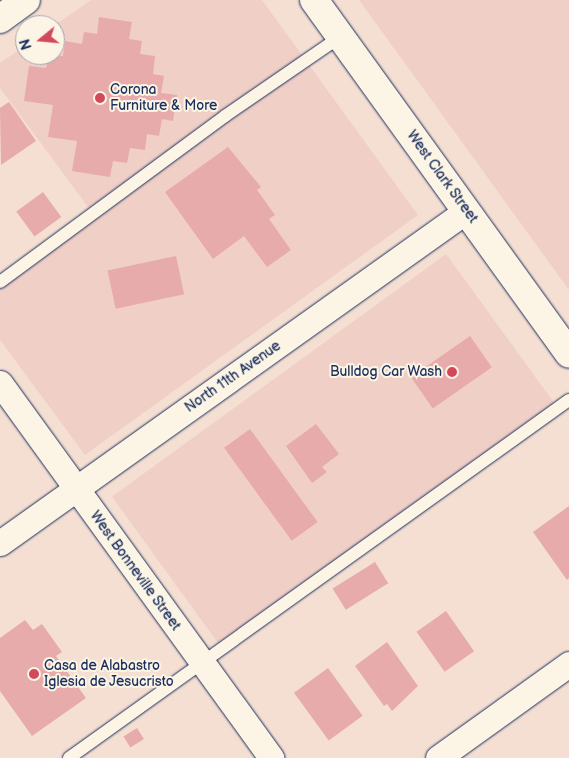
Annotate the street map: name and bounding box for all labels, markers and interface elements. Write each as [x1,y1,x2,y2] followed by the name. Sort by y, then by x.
[15,15,65,65] north arrow
[16,37,36,52] text: N
[110,82,217,114] place label: Corona Furniture & More
[94,92,106,104] marker: Corona Furniture & More
[403,127,481,227] street label: West Clark Street
[182,338,284,416] street label: North 11th Avenue
[329,364,442,380] place label: Bulldog Car Wash
[446,366,458,378] marker: Bulldog Car Wash
[86,508,184,634] street label: West Bonneville Street
[44,658,174,690] place label: Casa de Alabastro Iglesia de Jesucristo
[28,668,40,680] marker: Casa de Alabastro Iglesia de Jesucristo

